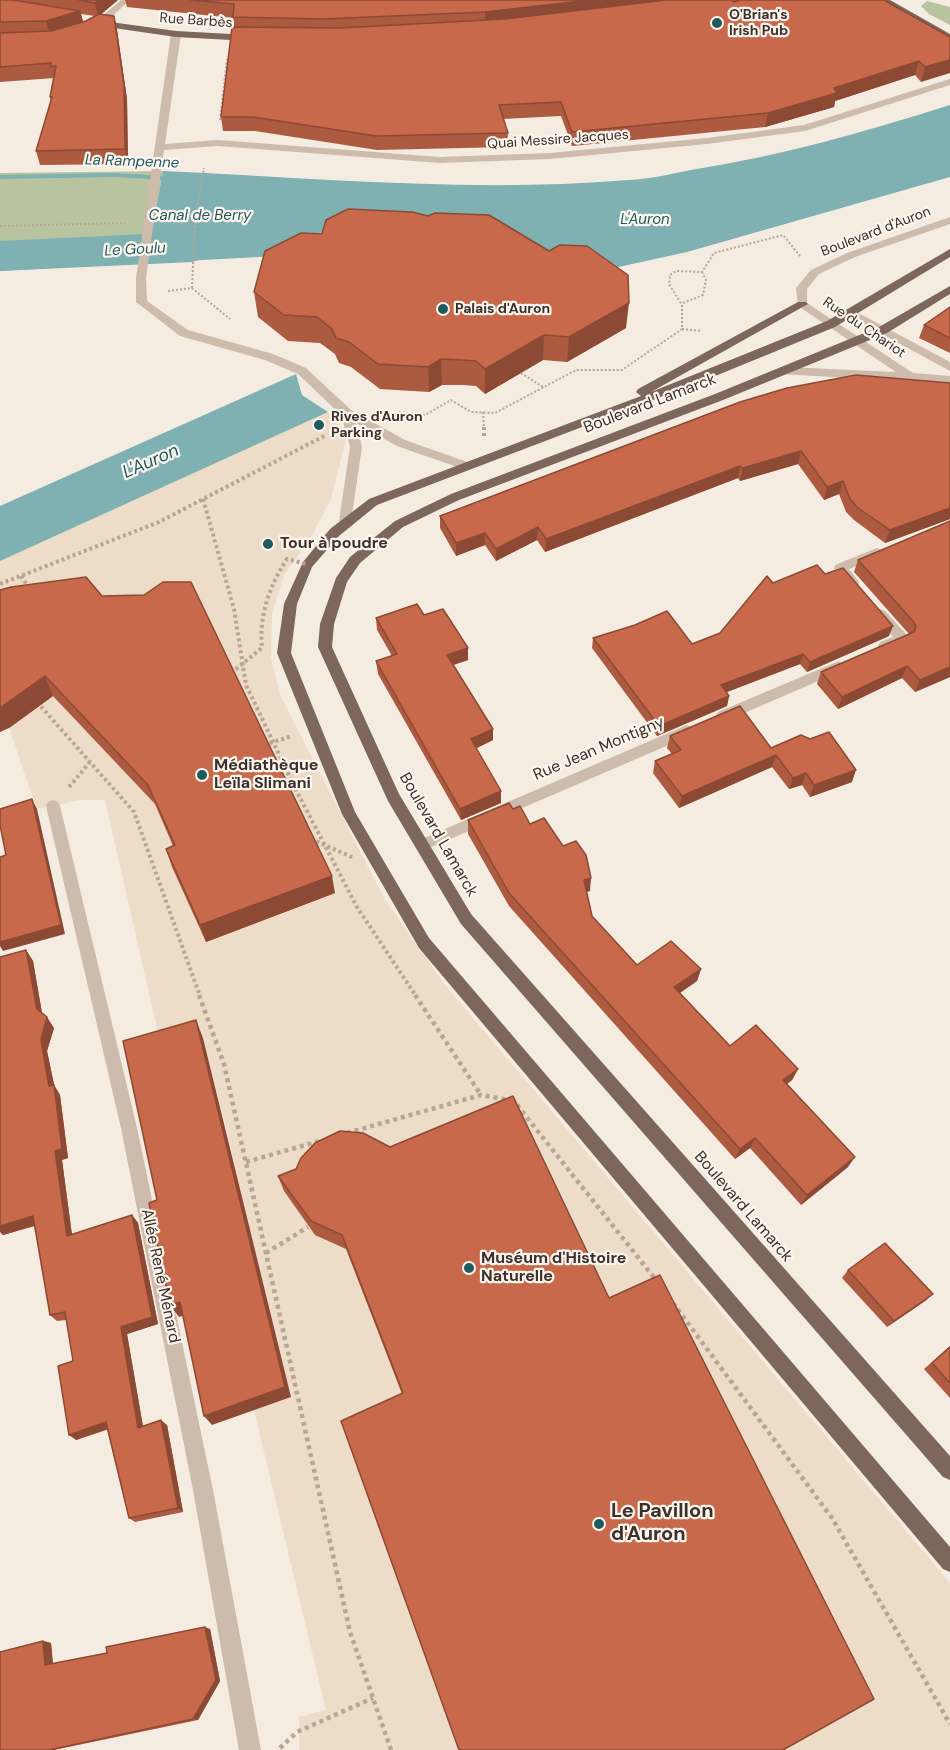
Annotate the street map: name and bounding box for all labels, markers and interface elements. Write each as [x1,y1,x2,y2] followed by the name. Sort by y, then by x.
[729,7,788,40] place label: O'Brian's Irish Pub
[159,10,233,32] street label: Rue Barbès
[710,16,724,30] marker: O'Brian's Irish Pub
[487,127,629,153] street label: Quai Messire Jacques
[84,151,180,173] water label: La Rampenne
[819,203,933,261] street label: Boulevard d'Auron
[149,207,251,225] water label: Canal de Berry
[620,211,670,229] water label: L'Auron
[104,239,166,261] water label: Le Goulu
[819,294,909,362] street label: Rue du Chariot
[455,301,550,317] place label: Palais d'Auron
[436,302,450,316] marker: Palais d'Auron
[581,370,719,438] street label: Boulevard Lamarck
[331,409,423,442] place label: Rives d'Auron Parking
[312,418,326,432] marker: Rives d'Auron Parking
[120,440,182,484] water label: L'Auron
[280,534,388,554] place label: Tour à poudre
[261,537,275,551] marker: Tour à poudre
[531,713,667,785] street label: Rue Jean Montigny
[214,756,318,794] place label: Médiathèque Leïla Slimani
[195,768,209,782] marker: Médiathèque Leïla Slimani
[395,769,481,901] street label: Boulevard Lamarck
[690,1148,796,1266] street label: Boulevard Lamarck
[136,1207,184,1345] street label: Allée René Ménard
[481,1249,626,1287] place label: Muséum d'Histoire Naturelle
[462,1261,476,1275] marker: Muséum d'Histoire Naturelle
[611,1500,713,1547] place label: Le Pavillon d'Auron
[592,1517,606,1531] marker: Le Pavillon d'Auron

